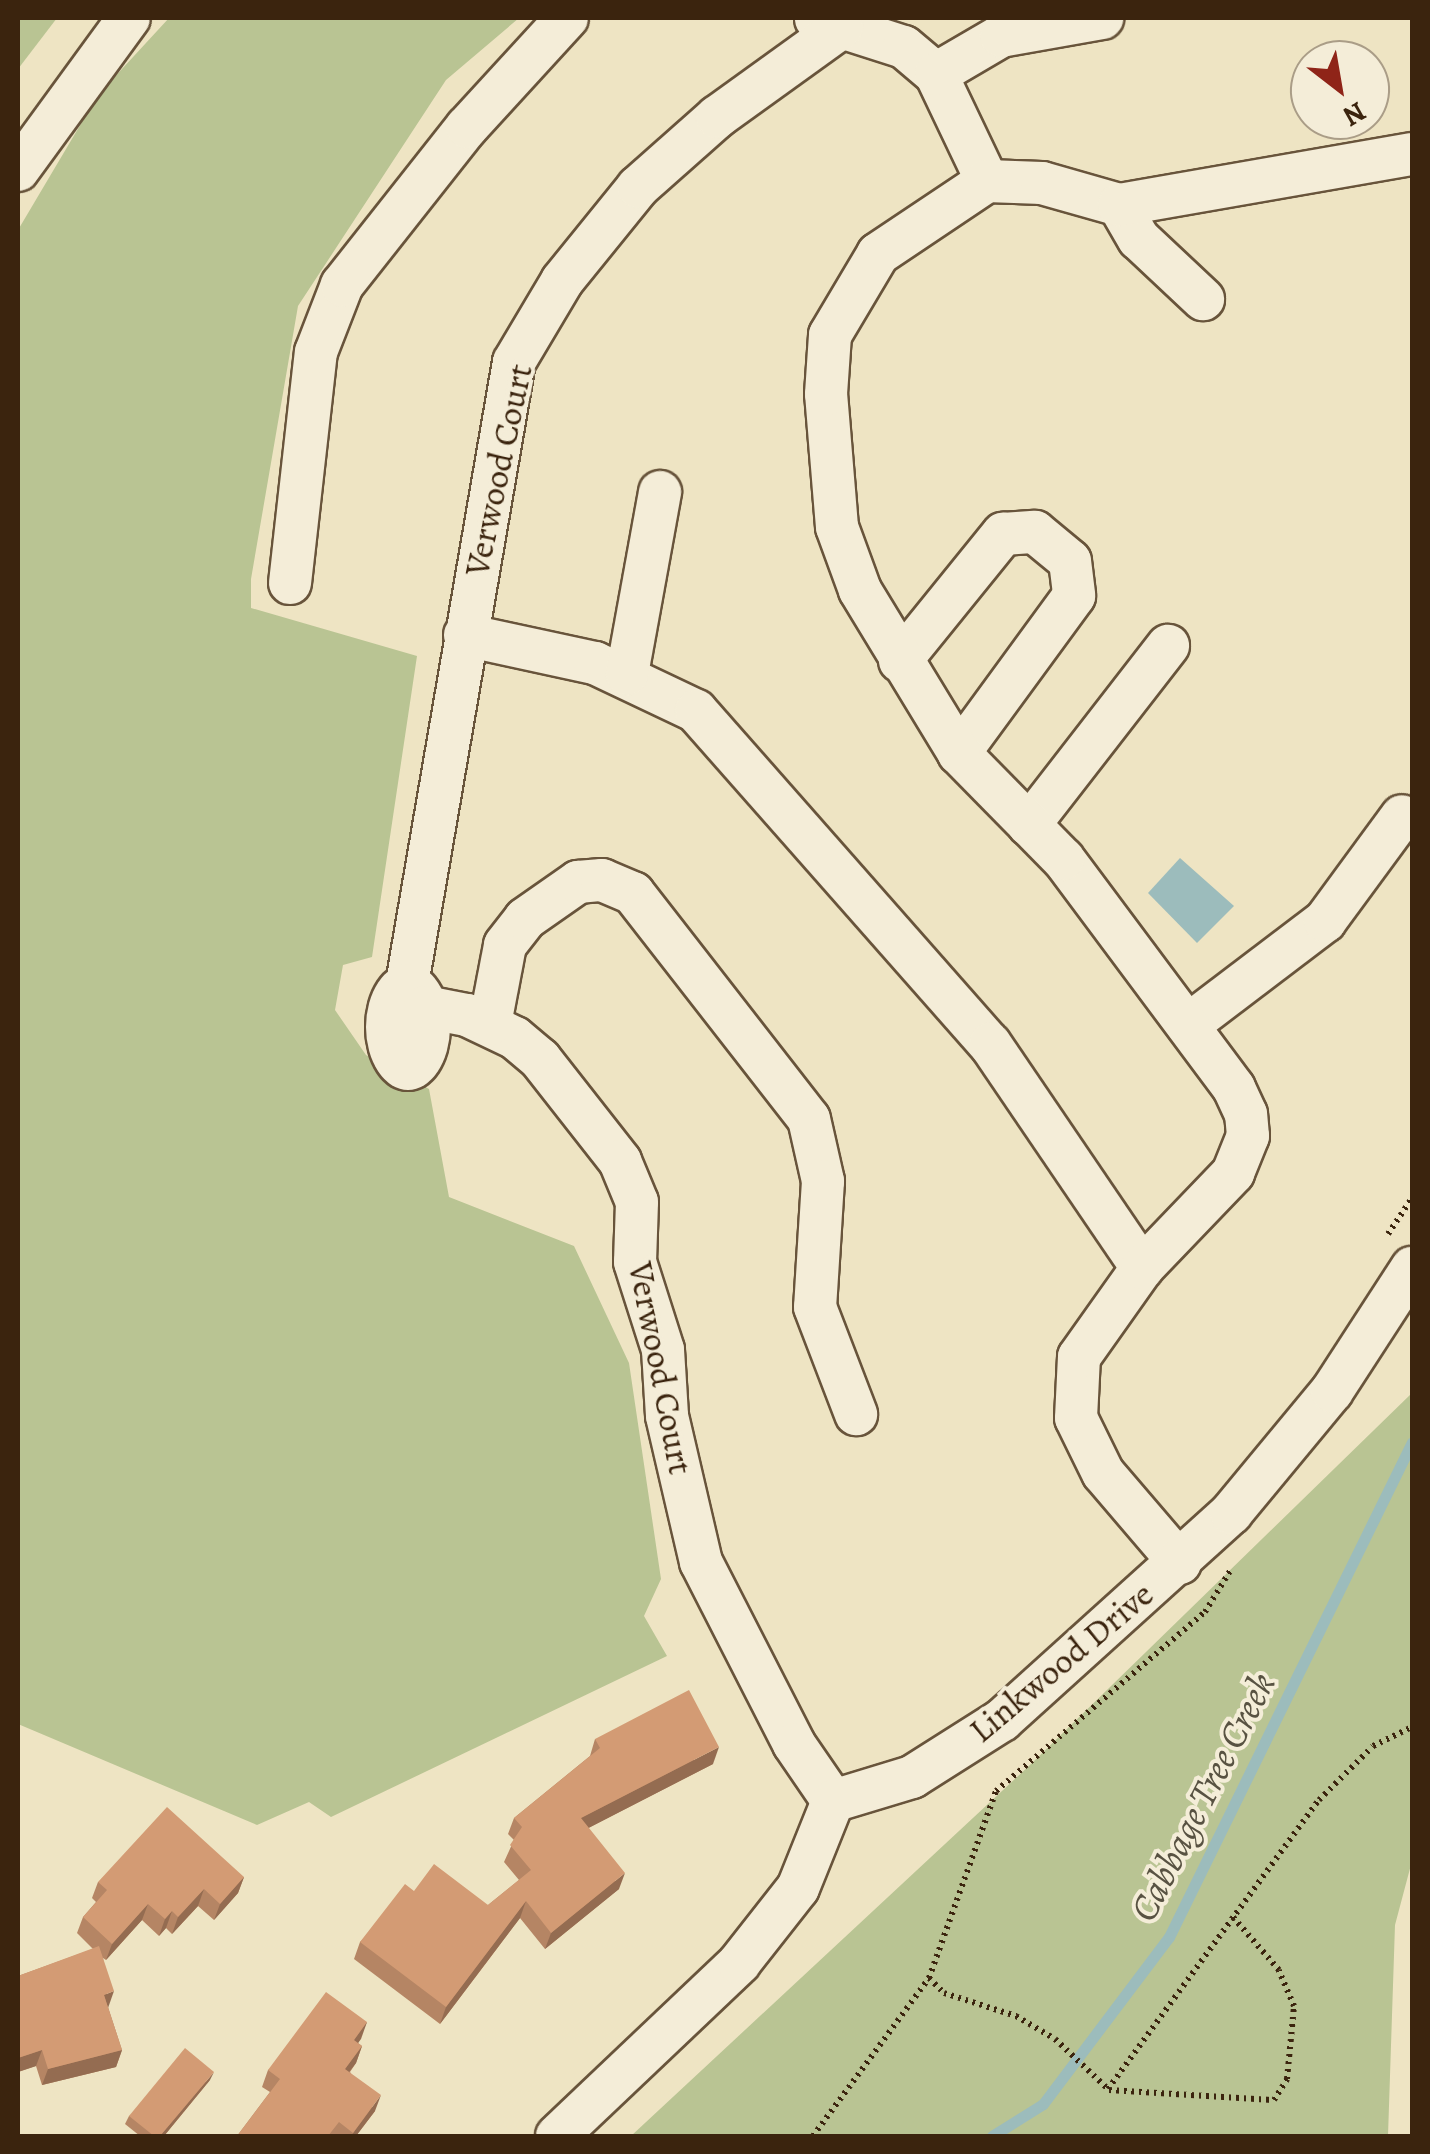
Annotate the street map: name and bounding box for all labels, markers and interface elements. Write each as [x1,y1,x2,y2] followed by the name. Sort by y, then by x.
[1290,40,1390,140] north arrow
[1336,92,1373,136] text: N
[455,360,541,580] street label: Verwood Court
[620,1258,702,1478] street label: Verwood Court
[960,1573,1162,1751] street label: Linkwood Drive
[1121,1665,1285,1929] water label: Cabbage Tree Creek

